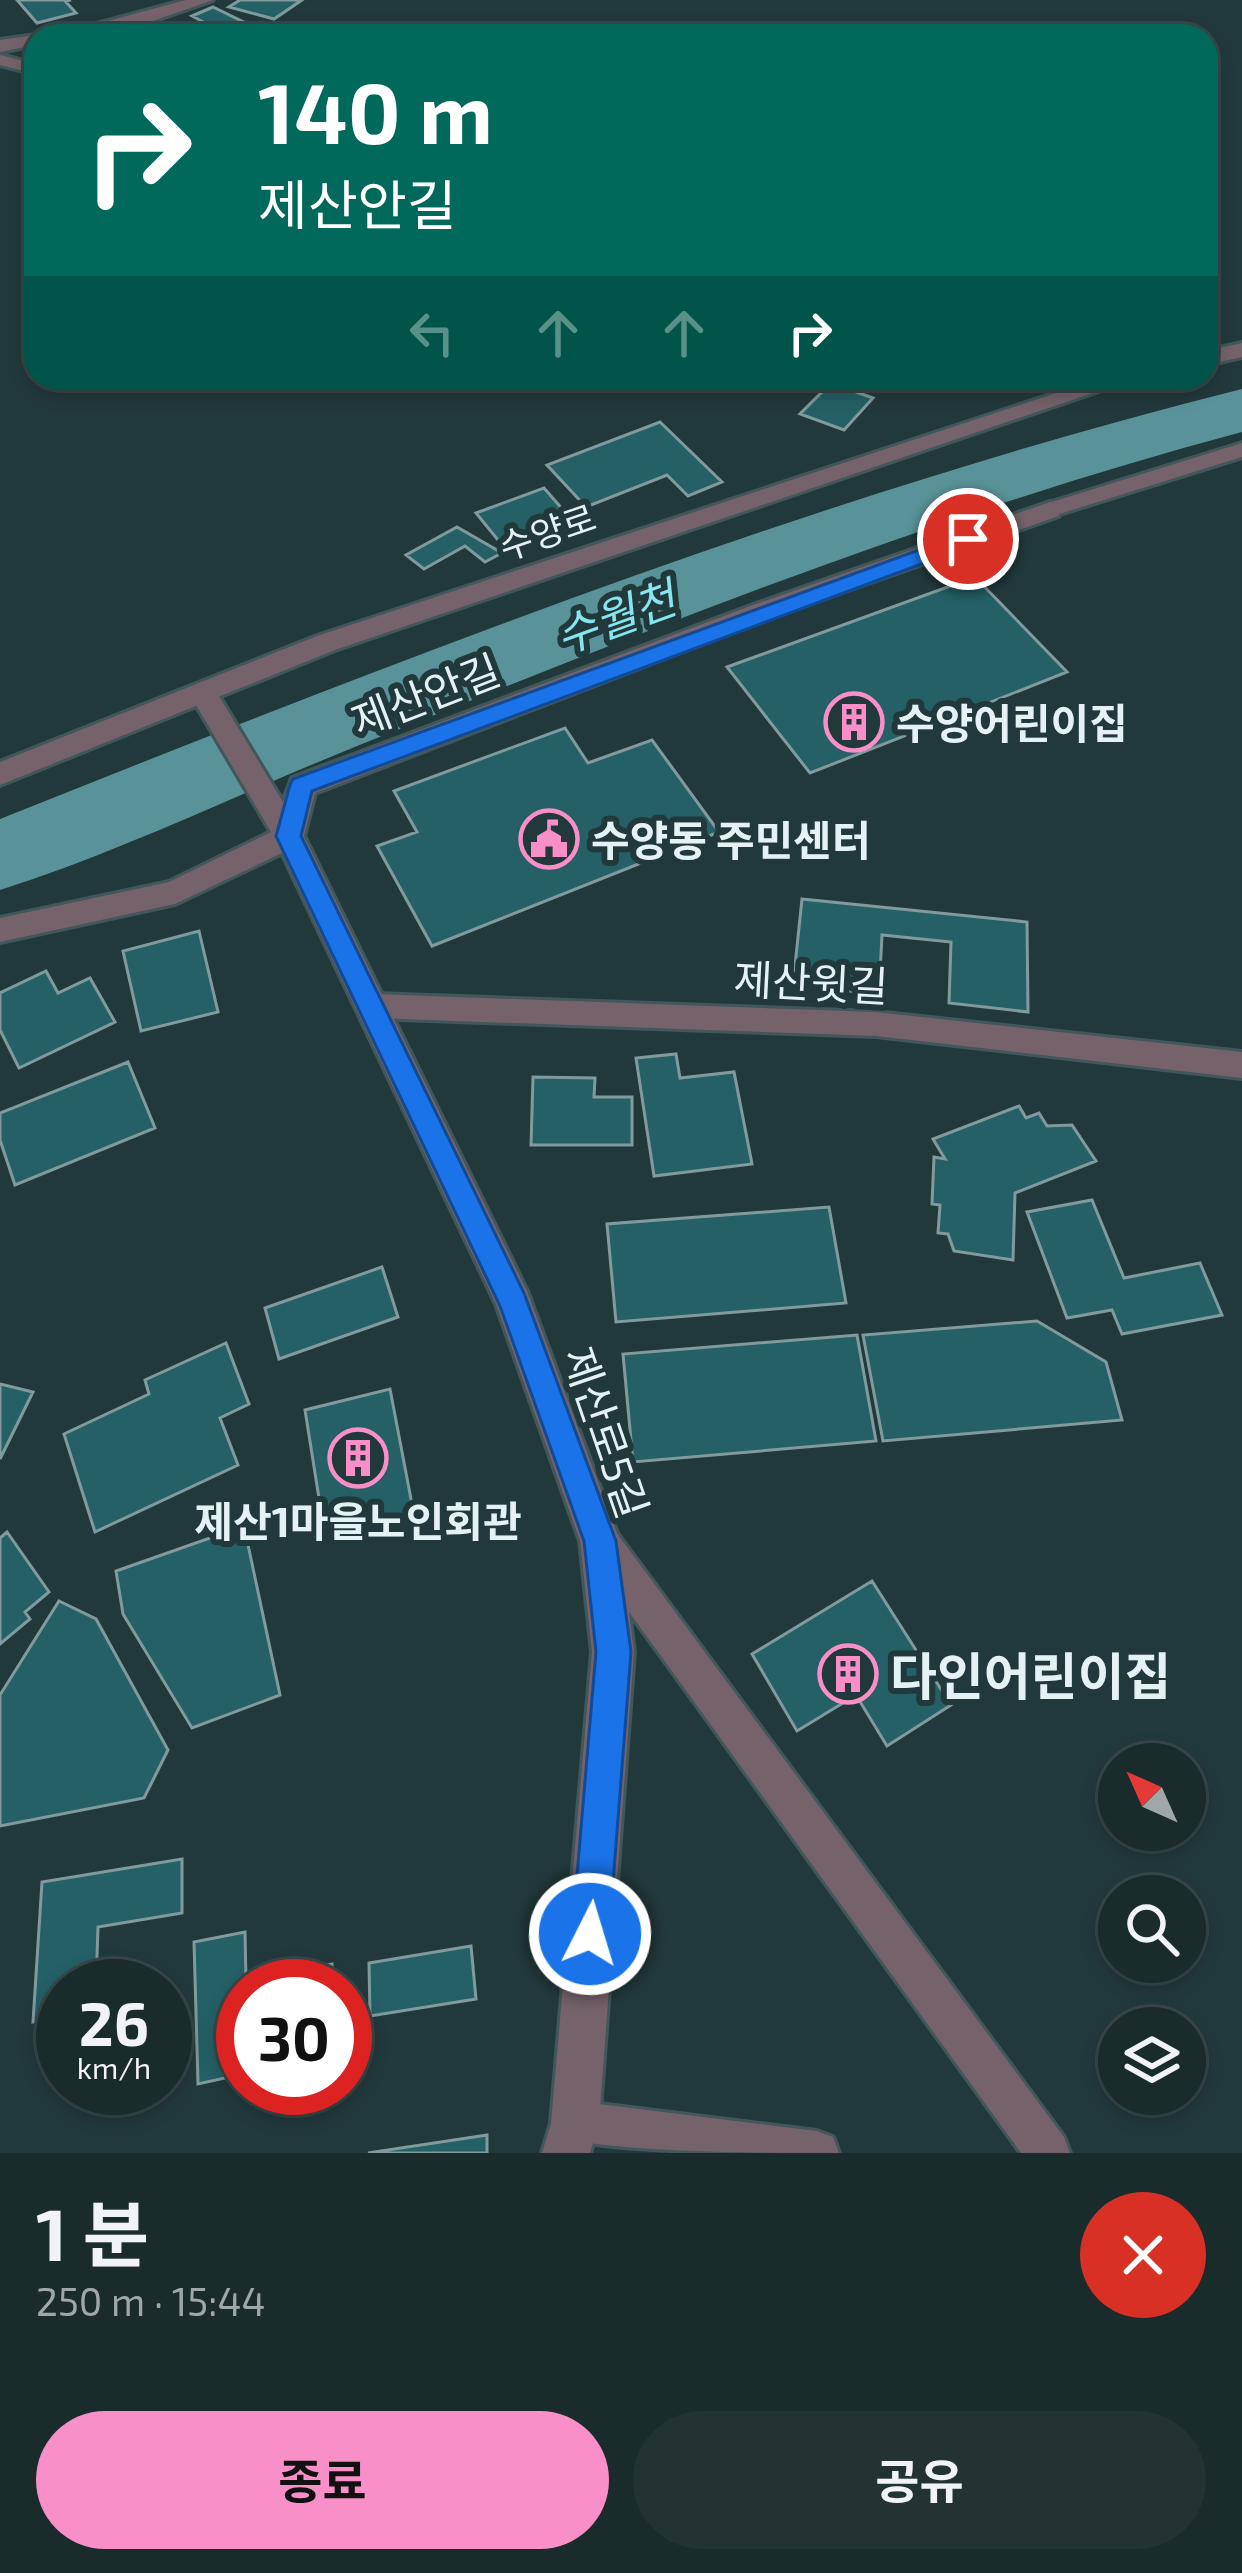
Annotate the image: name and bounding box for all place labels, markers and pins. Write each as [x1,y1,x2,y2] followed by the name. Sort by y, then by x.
[917,488,1019,590] pin
[823,691,885,753] building icon: 수양어린이집
[896,697,1128,747] place label: 수양어린이집
[518,808,580,870] public building icon: 수양동 주민센터
[591,814,871,864] place label: 수양동 주민센터
[327,1427,389,1489] building icon: 제산1마을노인회관
[194,1495,522,1545] place label: 제산1마을노인회관
[817,1643,879,1705] building icon: 다인어린이집
[890,1644,1172,1705] place label: 다인어린이집

